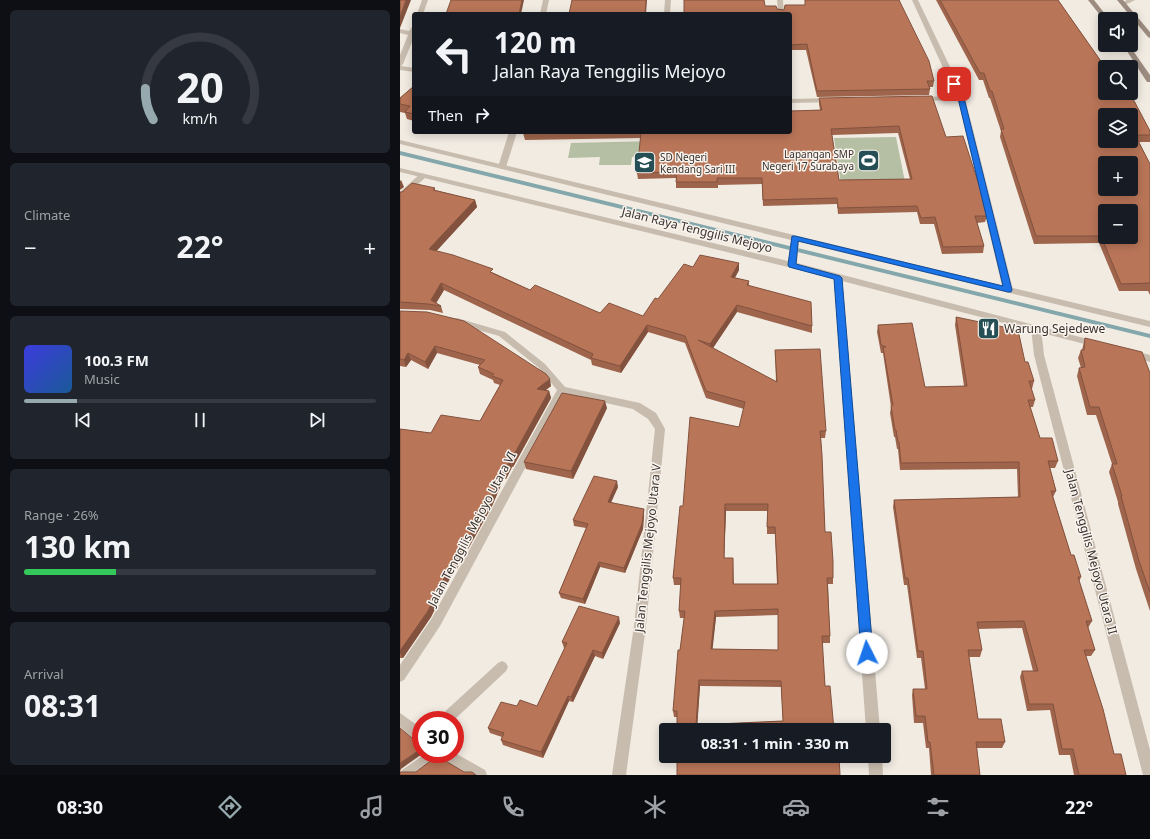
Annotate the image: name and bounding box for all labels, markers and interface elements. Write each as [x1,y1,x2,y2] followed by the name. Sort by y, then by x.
[1098,12,1138,244] map controls
[1098,12,1138,52] button: sound
[494,23,577,61] text: 120 m
[428,28,480,80] icon: left
[176,58,224,114] text: 20
[494,59,726,83] text: Jalan Raya Tenggilis Mejoyo
[1098,60,1138,100] button: search
[937,67,971,101] pin
[943,73,965,95] icon: arrive
[471,104,493,126] icon: right
[428,105,463,125] text: Then
[182,108,218,127] text: km/h
[1098,108,1138,148] button: layers
[762,147,854,173] place label: Lapangan SMP Negeri 17 Surabaya
[856,147,882,173] sports icon: Lapangan SMP Negeri 17 Surabaya
[631,150,657,176] school or university icon: SD Negeri Kendang Sari III
[660,150,735,176] place label: SD Negeri Kendang Sari III
[1098,156,1138,196] button: +
[619,202,774,256] street label: Jalan Raya Tenggilis Mejoyo
[1098,204,1138,244] button: −
[24,206,70,224] text: Climate
[176,226,224,267] text: 22°
[24,232,37,262] text: −
[363,232,376,262] text: +
[975,316,1001,342] restaurant icon: Warung Sejedewe
[1004,320,1106,337] place label: Warung Sejedewe
[84,350,149,370] text: 100.3 FM
[84,370,120,388] text: Music
[72,409,94,431] icon: previous
[189,409,211,431] icon: pause
[306,409,328,431] icon: next
[423,448,520,610] street label: Jalan Tenggilis Mejoyo Utara VI
[630,462,665,634] street label: Jalan Tenggilis Mejoyo Utara V
[1061,467,1122,636] street label: Jalan Tenggilis Mejoyo Utara II
[24,506,99,524] text: Range · 26%
[24,526,131,567] text: 130 km
[846,632,888,674] position arrow
[24,665,64,683] text: Arrival
[24,685,101,726] text: 08:31
[412,711,464,763] speed limit sign: 30
[701,733,849,753] text: 08:31 · 1 min · 330 m
[216,793,244,821] icon: directions
[358,793,386,821] icon: music
[499,793,527,821] icon: phone
[641,793,669,821] icon: climate
[782,793,810,821] icon: car
[924,793,952,821] icon: filters
[57,795,103,819] text: 08:30
[1065,795,1093,819] text: 22°

